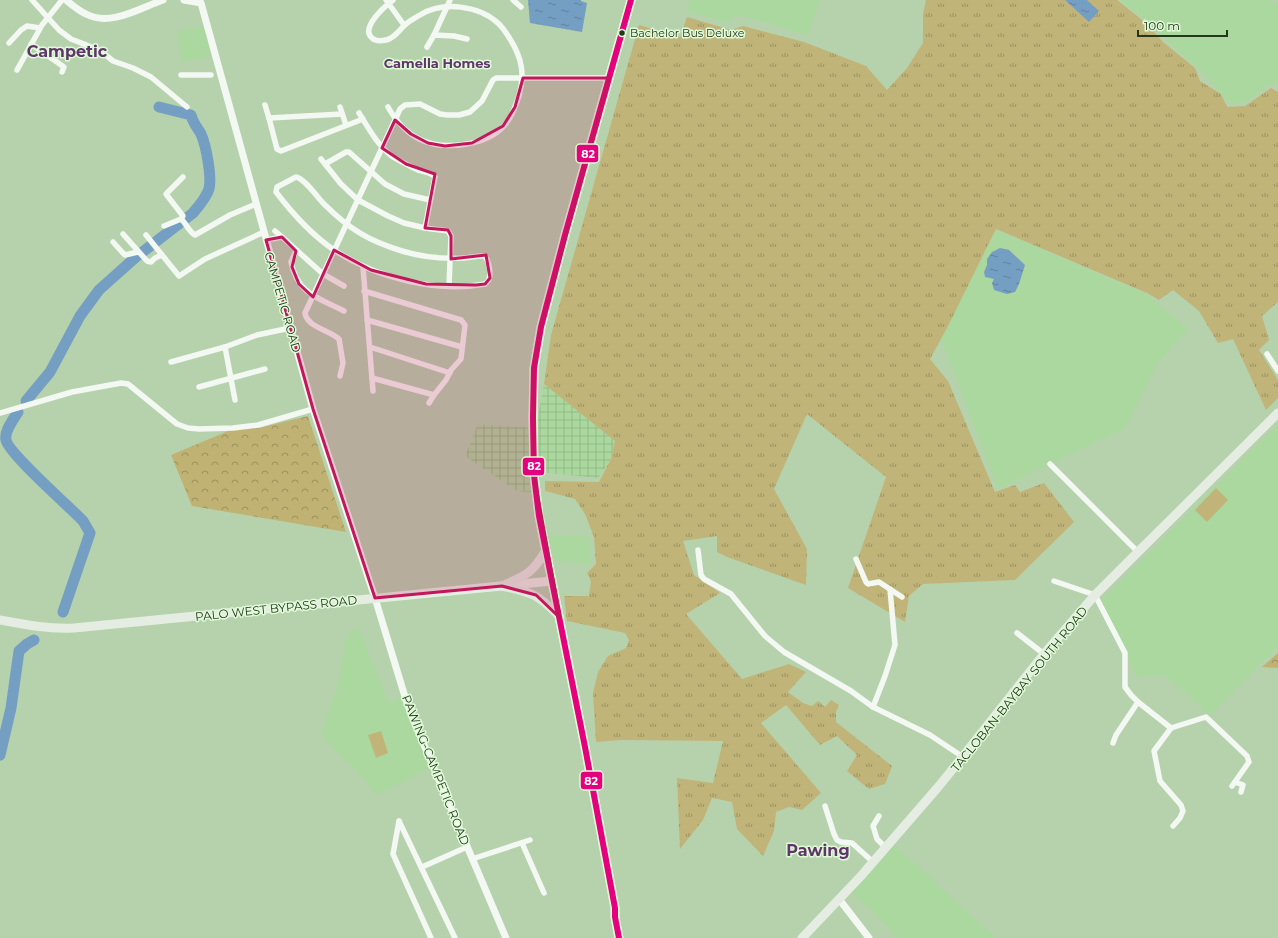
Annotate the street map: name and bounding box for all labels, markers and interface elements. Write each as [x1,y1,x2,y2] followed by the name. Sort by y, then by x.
[1138,12,1227,38] scale bar
[1144,18,1180,33] text: 100 m
[630,26,745,40] place label: Bachelor Bus Deluxe
[617,28,627,38] marker: Bachelor Bus Deluxe
[27,42,108,61] district label: Campetic
[384,55,490,71] district label: Camella Homes
[576,144,599,163] line badge: 82
[581,147,595,161] text: 82
[261,250,305,354] street label: CAMPETIC ROAD
[522,457,545,476] line badge: 82
[527,459,541,473] text: 82
[194,592,358,624] street label: PALO WEST BYPASS ROAD
[948,603,1090,775] street label: TACLOBAN-BAYBAY SOUTH ROAD
[399,693,473,847] street label: PAWING-CAMPETIC ROAD
[580,771,603,790] line badge: 82
[584,774,598,788] text: 82
[786,841,850,860] district label: Pawing

